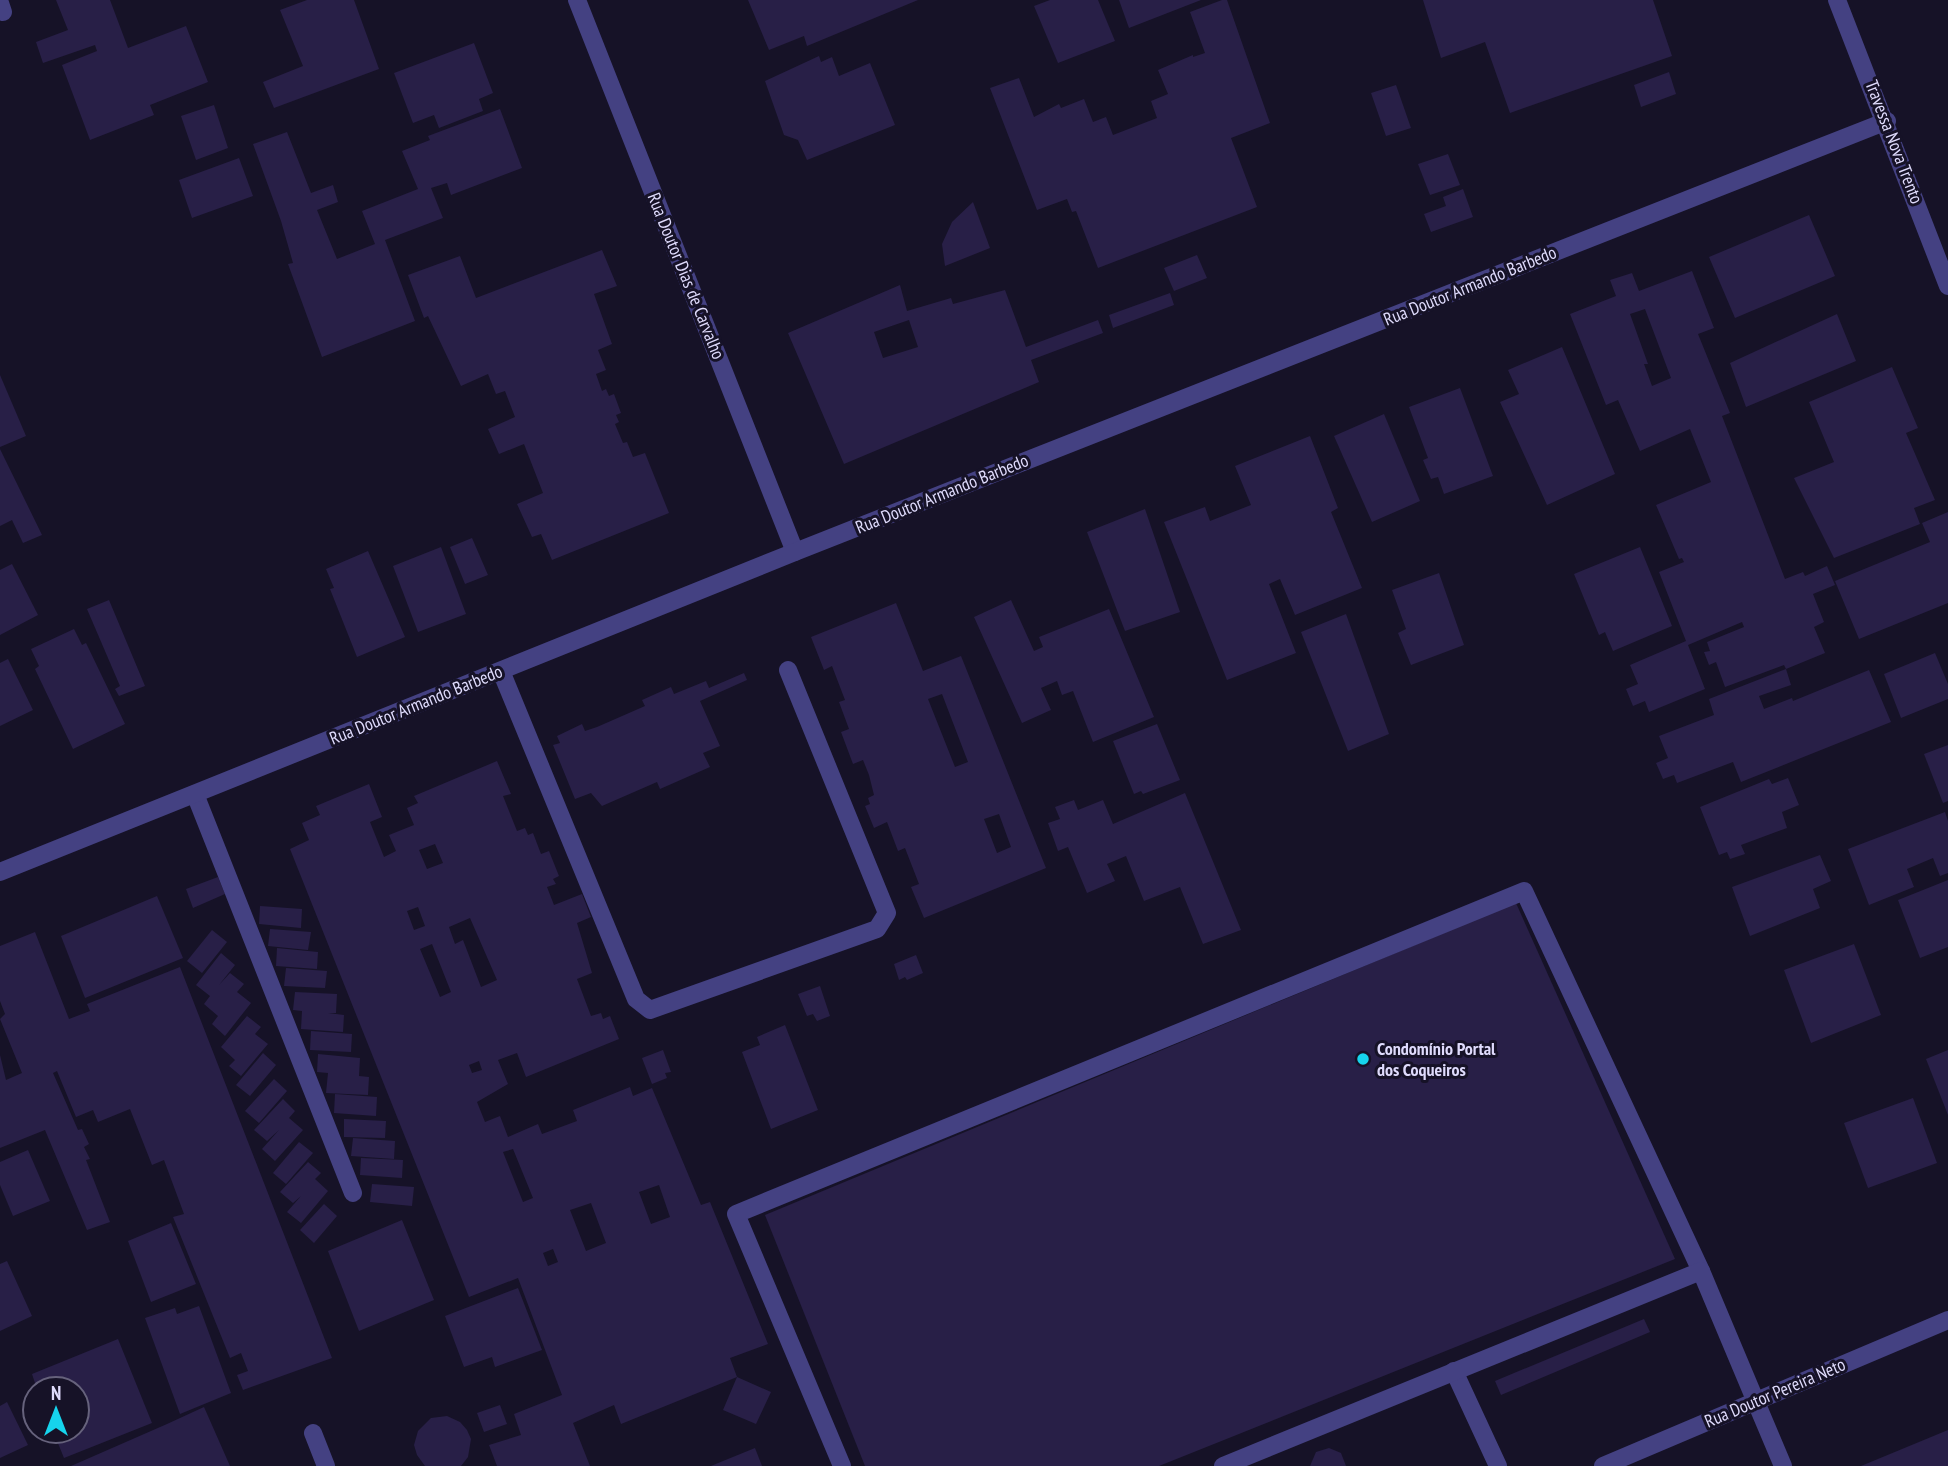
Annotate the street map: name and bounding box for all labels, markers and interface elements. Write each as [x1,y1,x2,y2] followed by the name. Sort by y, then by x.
[1860,77,1929,207] street label: Travessa Nova Trento
[643,189,730,363] street label: Rua Doutor Dias de Carvalho
[1380,240,1560,331] street label: Rua Doutor Armando Barbedo
[852,448,1032,539] street label: Rua Doutor Armando Barbedo
[326,659,506,750] street label: Rua Doutor Armando Barbedo
[1377,1037,1496,1081] place label: Condomínio Portal dos Coqueiros
[1355,1051,1371,1067] marker: Condomínio Portal dos Coqueiros
[1701,1352,1849,1433] street label: Rua Doutor Pereira Neto
[21,1375,91,1445] north arrow
[51,1381,61,1405] text: N

